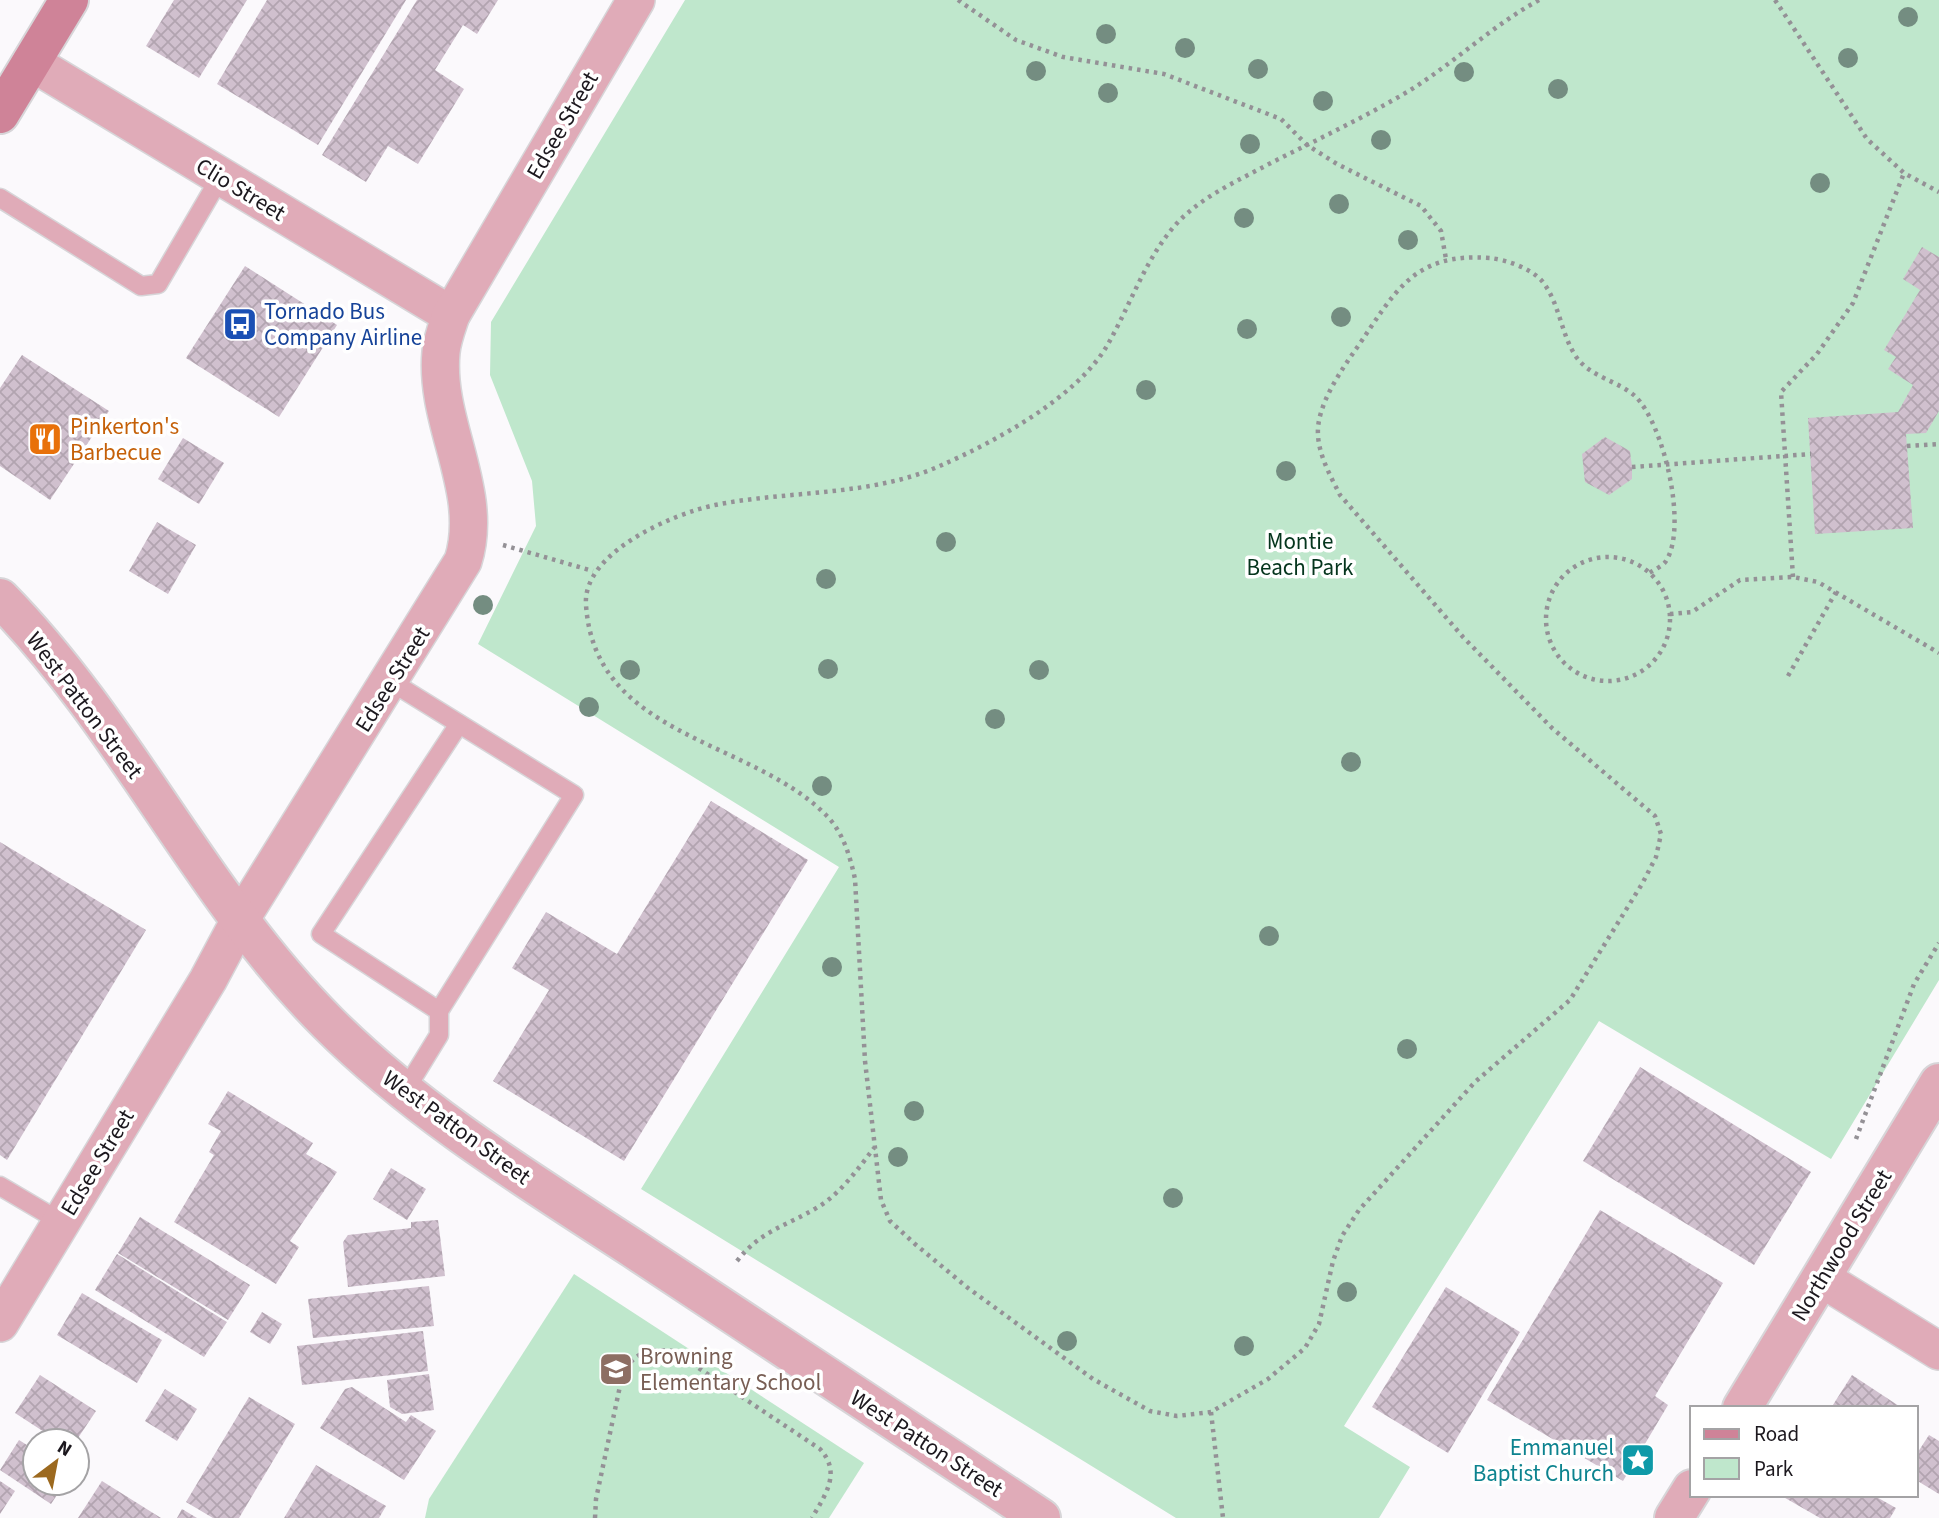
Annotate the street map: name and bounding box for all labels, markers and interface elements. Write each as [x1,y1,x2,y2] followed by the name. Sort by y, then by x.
[518,65,607,185] street label: Edsee Street
[190,150,292,229] street label: Clio Street
[264,295,422,354] place label: Tornado Bus Company Airline
[221,305,259,343] bus stop icon: Tornado Bus Company Airline
[70,410,179,469] place label: Pinkerton's Barbecue
[26,420,64,458] restaurant icon: Pinkerton's Barbecue
[1247,525,1354,584] park label: Montie Beach Park
[347,620,438,739] street label: Edsee Street
[18,625,151,786] street label: West Patton Street
[376,1062,538,1193] street label: West Patton Street
[53,1102,142,1222] street label: Edsee Street
[1783,1163,1900,1327] street label: Northwood Street
[640,1340,821,1399] place label: Browning Elementary School
[597,1350,635,1388] school or university icon: Browning Elementary School
[844,1382,1010,1505] street label: West Patton Street
[1690,1406,1918,1497] legend
[1754,1419,1799,1449] text: Road
[21,1427,91,1497] north arrow
[1473,1431,1614,1490] place label: Emmanuel Baptist Church
[52,1434,77,1464] text: N
[1619,1441,1657,1479] place icon: Emmanuel Baptist Church
[1754,1454,1794,1484] text: Park

